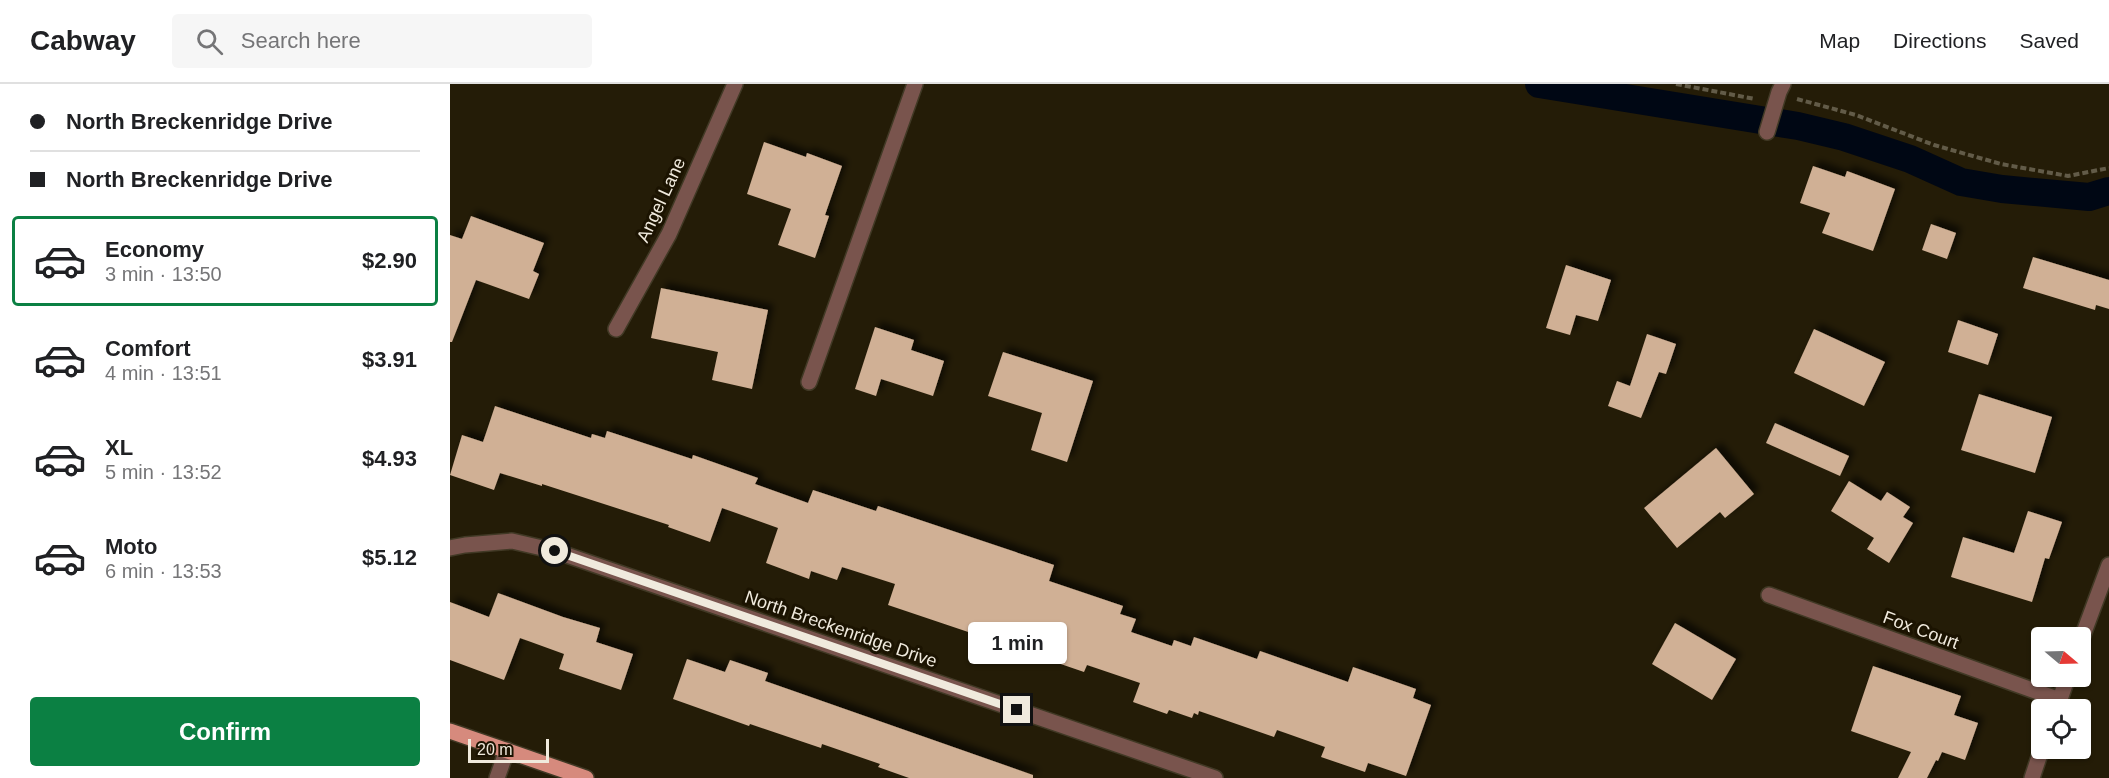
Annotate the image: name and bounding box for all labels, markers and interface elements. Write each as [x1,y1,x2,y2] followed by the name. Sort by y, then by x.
[172,14,592,68] search box
[30,25,136,56] text: Cabway
[193,25,226,58] icon: search
[241,28,361,53] text: Search here
[1819,29,1860,52] text: Map
[1893,29,1986,52] text: Directions
[2019,29,2079,52] text: Saved
[66,109,333,134] text: North Breckenridge Drive
[633,154,689,246] street label: Angel Lane
[66,167,333,192] text: North Breckenridge Drive
[33,234,87,288] icon: car
[105,237,204,262] text: Economy
[362,248,417,273] text: $2.90
[105,263,222,285] text: 3 min · 13:50
[33,333,87,387] icon: car
[105,336,191,361] text: Comfort
[362,347,417,372] text: $3.91
[105,362,222,384] text: 4 min · 13:51
[33,432,87,486] icon: car
[105,435,133,460] text: XL
[362,446,417,471] text: $4.93
[105,461,222,483] text: 5 min · 13:52
[33,531,87,585] icon: car
[105,534,158,559] text: Moto
[541,537,568,564] route start
[362,545,417,570] text: $5.12
[105,560,222,582] text: 6 min · 13:53
[742,587,940,671] street label: North Breckenridge Drive
[1880,607,1962,653] street label: Fox Court
[968,623,1066,665] callout: 1 min
[2031,627,2091,687] north arrow
[2031,627,2091,759] map controls
[991,632,1044,654] text: 1 min
[1003,696,1030,723] route end
[30,697,420,766] button: Confirm
[2031,699,2091,759] button: locate
[468,736,549,764] scale bar
[477,741,513,758] text: 20 m

